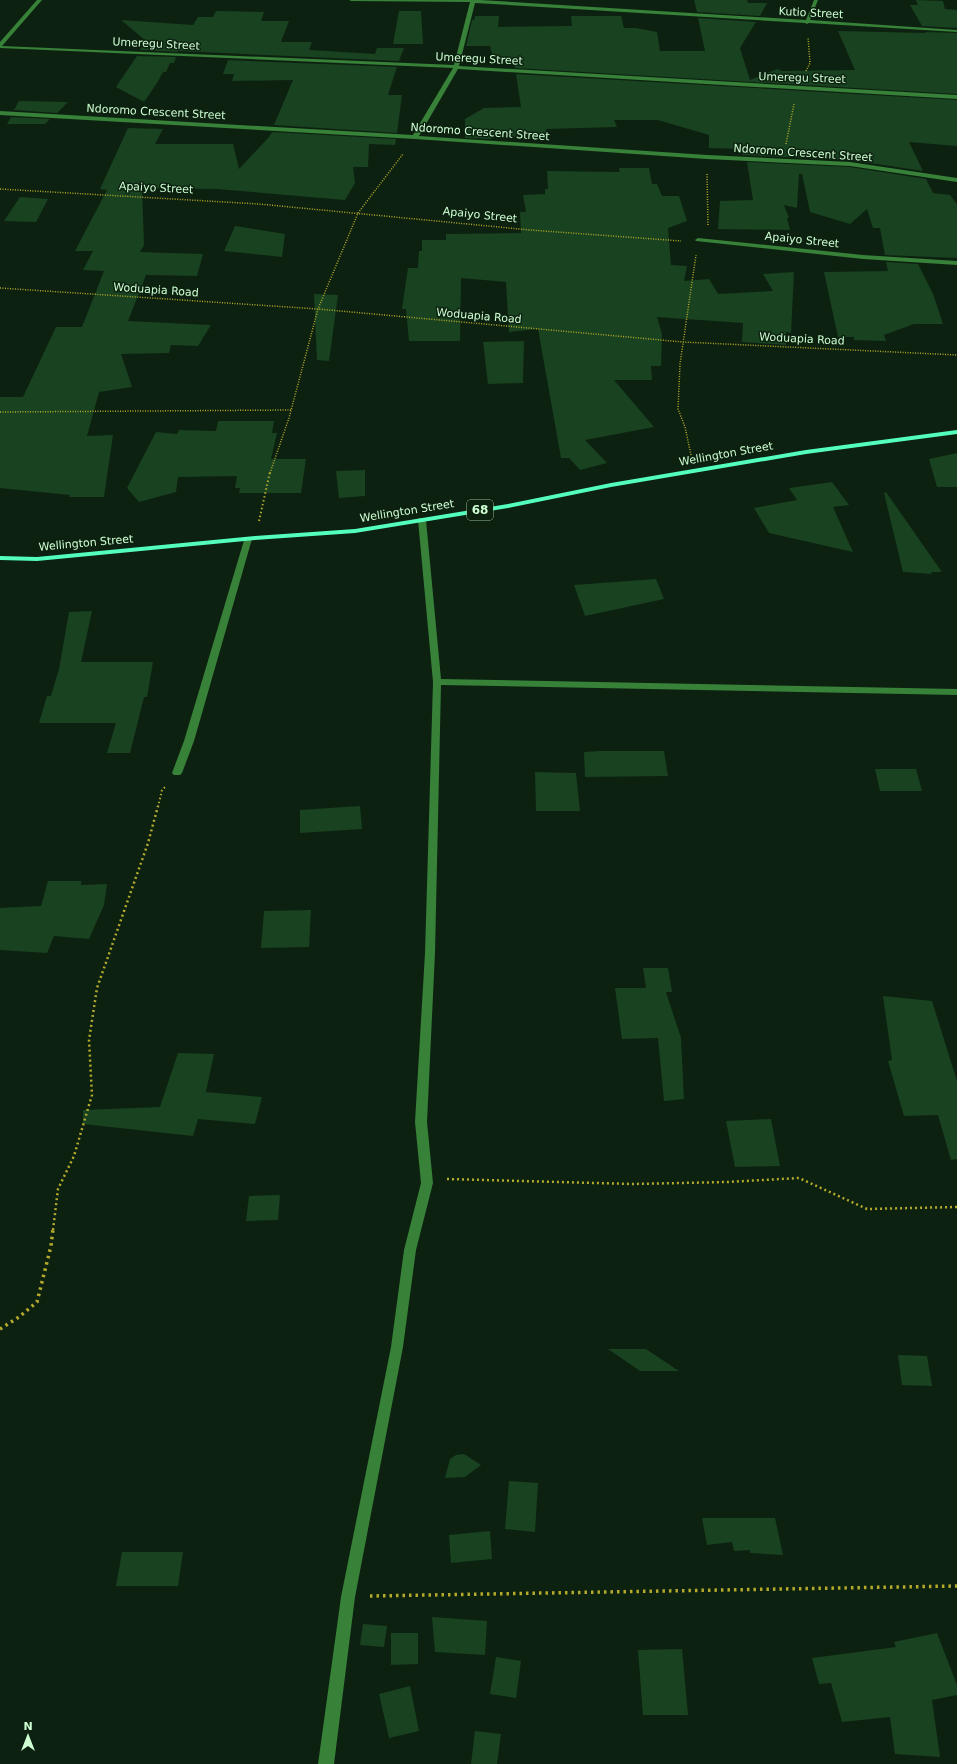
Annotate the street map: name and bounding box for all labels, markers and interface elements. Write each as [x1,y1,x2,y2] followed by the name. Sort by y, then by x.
[778,5,844,21] street label: Kutio Street
[112,35,201,53] street label: Umeregu Street
[435,50,524,68] street label: Umeregu Street
[758,70,847,86] street label: Umeregu Street
[86,102,227,122] street label: Ndoromo Crescent Street
[410,121,551,143] street label: Ndoromo Crescent Street
[733,142,874,164] street label: Ndoromo Crescent Street
[118,180,194,196] street label: Apaiyo Street
[442,205,518,225] street label: Apaiyo Street
[764,230,840,250] street label: Apaiyo Street
[113,281,199,299] street label: Woduapia Road
[436,306,522,326] street label: Woduapia Road
[759,330,845,348] street label: Woduapia Road
[678,439,775,469] street label: Wellington Street
[359,497,456,525] street label: Wellington Street
[467,500,493,520] road number: 68
[38,532,135,554] street label: Wellington Street
[8,1716,48,1756] north arrow
[23,1720,33,1733] text: N

